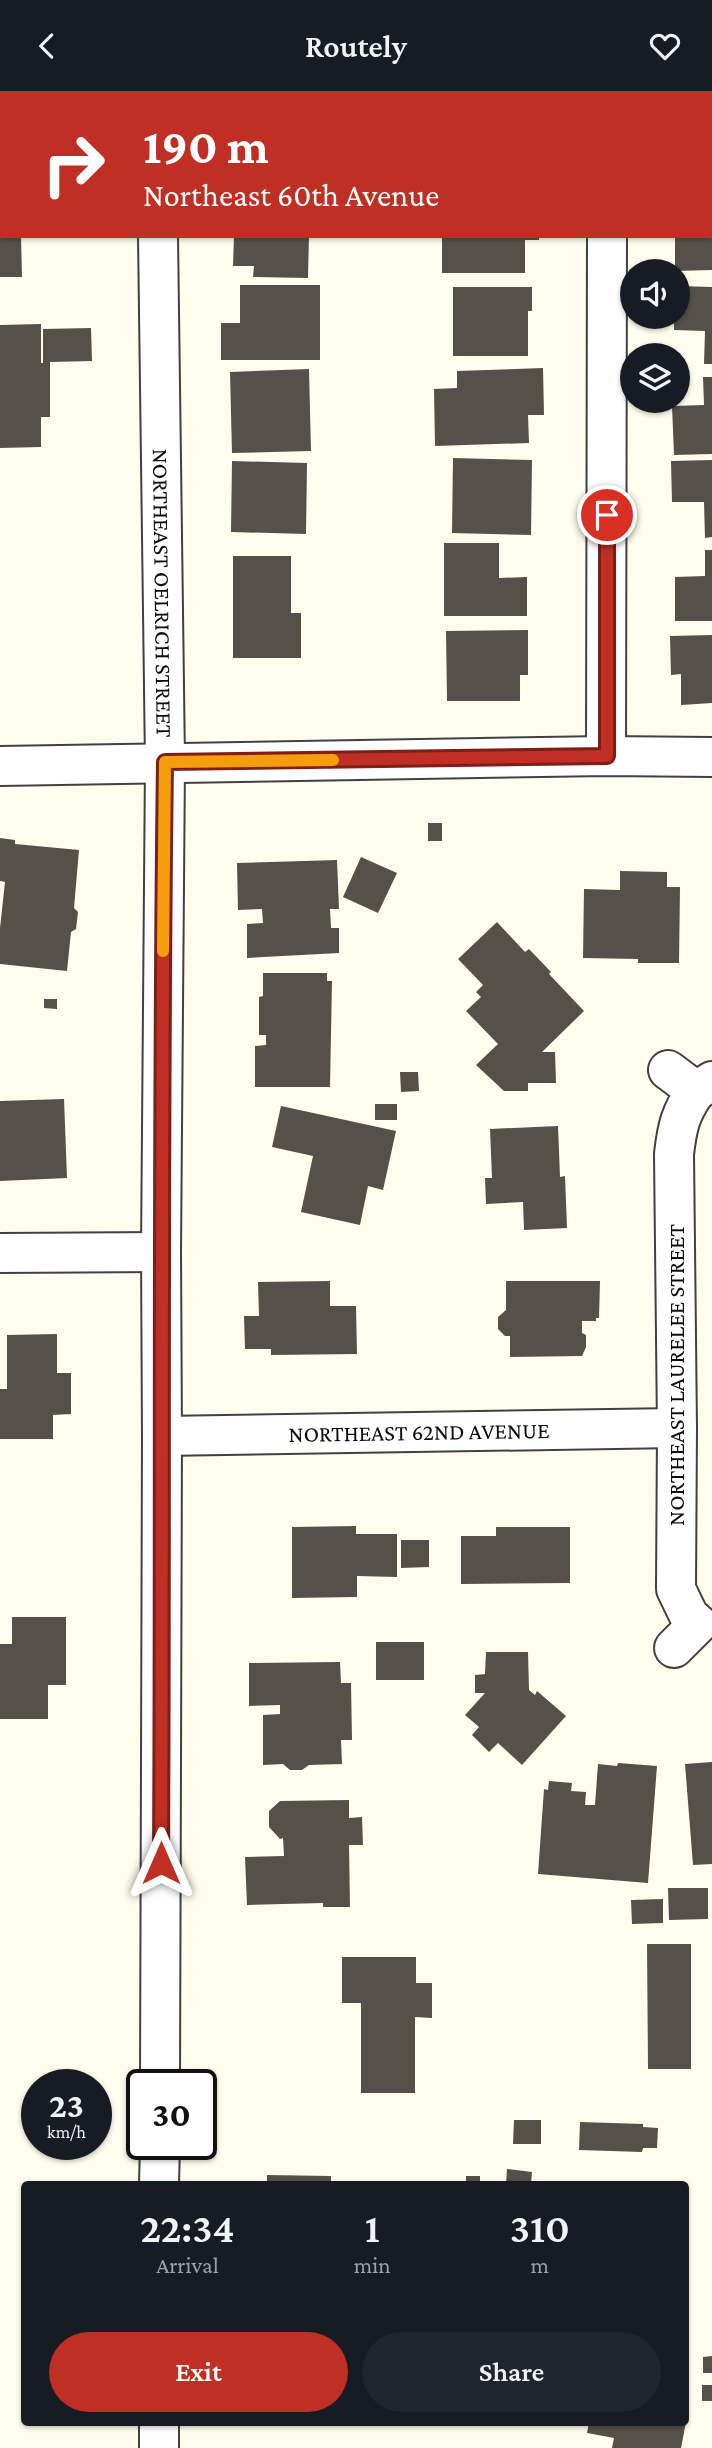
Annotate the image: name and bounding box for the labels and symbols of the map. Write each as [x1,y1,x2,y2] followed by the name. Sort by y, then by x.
[148,448,178,738] street label: NORTHEAST OELRICH STREET
[577,485,637,545] pin
[663,1224,689,1526] street label: NORTHEAST LAURELEE STREET
[288,1417,550,1447] street label: NORTHEAST 62ND AVENUE
[124,1826,198,1900] position arrow
[126,2069,217,2160] speed limit sign: 30

